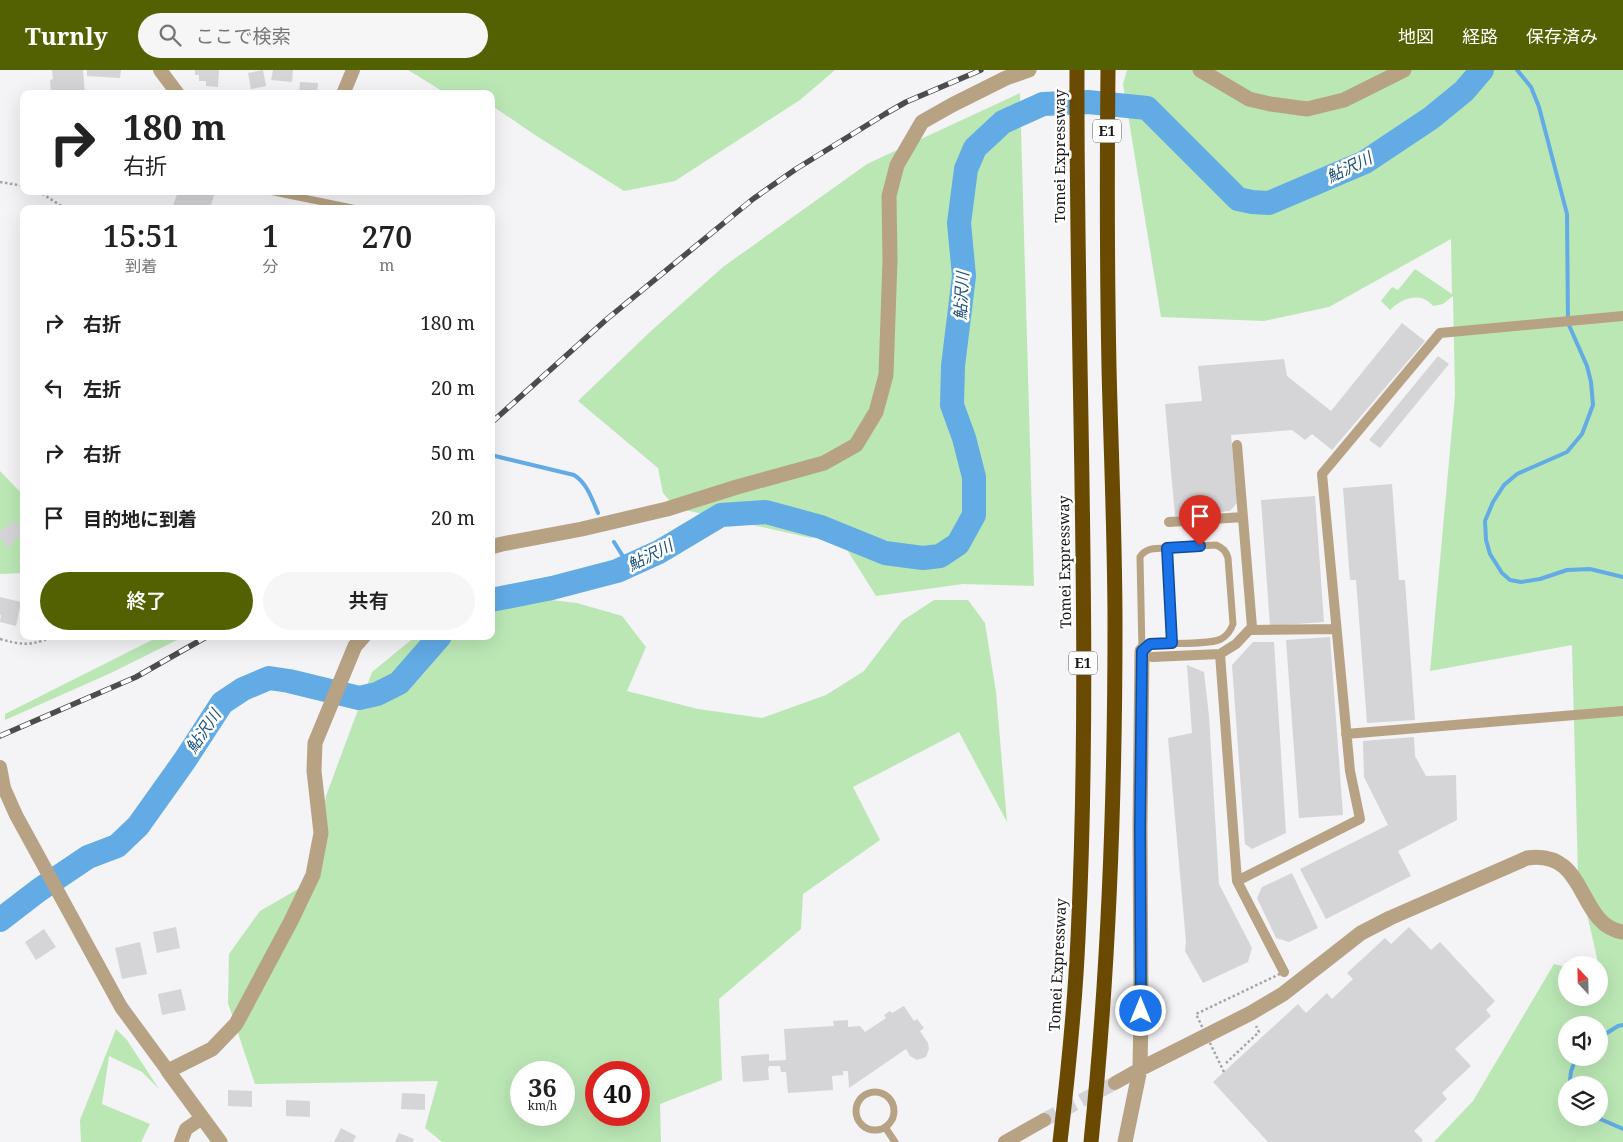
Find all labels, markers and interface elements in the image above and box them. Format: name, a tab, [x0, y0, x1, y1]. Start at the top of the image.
search box	[138, 13, 488, 58]
text: Turnly	[25, 19, 108, 52]
icon: search	[156, 21, 184, 49]
text: ここで検索	[196, 23, 291, 49]
text: 地図	[1398, 24, 1434, 48]
text: 経路	[1462, 24, 1498, 48]
text: 保存済み	[1526, 24, 1598, 48]
street label: Tomei Expressway	[1049, 89, 1069, 223]
text: 180 m	[123, 103, 226, 150]
icon: right	[40, 110, 105, 175]
road number: E1	[1093, 119, 1121, 142]
water label: 鮎沢川	[1323, 146, 1377, 187]
text: 右折	[123, 150, 167, 180]
text: 15:51	[103, 215, 179, 256]
text: 1	[262, 215, 279, 256]
text: 270	[362, 216, 412, 257]
text: m	[379, 254, 394, 276]
text: 到着	[125, 255, 157, 277]
text: 分	[262, 255, 278, 277]
water label: 鮎沢川	[949, 269, 973, 321]
icon: right	[40, 309, 68, 337]
text: 180 m	[420, 310, 475, 336]
text: 右折	[83, 311, 121, 337]
icon: left	[40, 374, 68, 402]
text: 20 m	[431, 375, 475, 401]
text: 左折	[83, 376, 121, 402]
icon: right	[40, 439, 68, 467]
text: 50 m	[431, 440, 475, 466]
text: 右折	[83, 441, 121, 467]
street label: Tomei Expressway	[1053, 495, 1075, 629]
pin	[1179, 495, 1221, 546]
icon: arrive	[1186, 502, 1214, 530]
icon: arrive	[40, 504, 68, 532]
text: 20 m	[431, 505, 475, 531]
text: 目的地に到着	[83, 506, 197, 532]
water label: 鮎沢川	[624, 533, 678, 576]
button: 終了	[40, 572, 253, 630]
button: 共有	[263, 572, 475, 630]
road number: E1	[1069, 652, 1097, 674]
water label: 鮎沢川	[180, 703, 227, 757]
street label: Tomei Expressway	[1044, 897, 1071, 1032]
north arrow	[1558, 956, 1608, 1006]
map controls	[1558, 956, 1608, 1126]
position arrow	[1114, 984, 1166, 1036]
button: sound	[1558, 1016, 1608, 1066]
speed limit sign: 40	[585, 1061, 650, 1126]
text: 36	[528, 1070, 557, 1104]
button: layers	[1558, 1076, 1608, 1126]
text: km/h	[528, 1097, 557, 1114]

